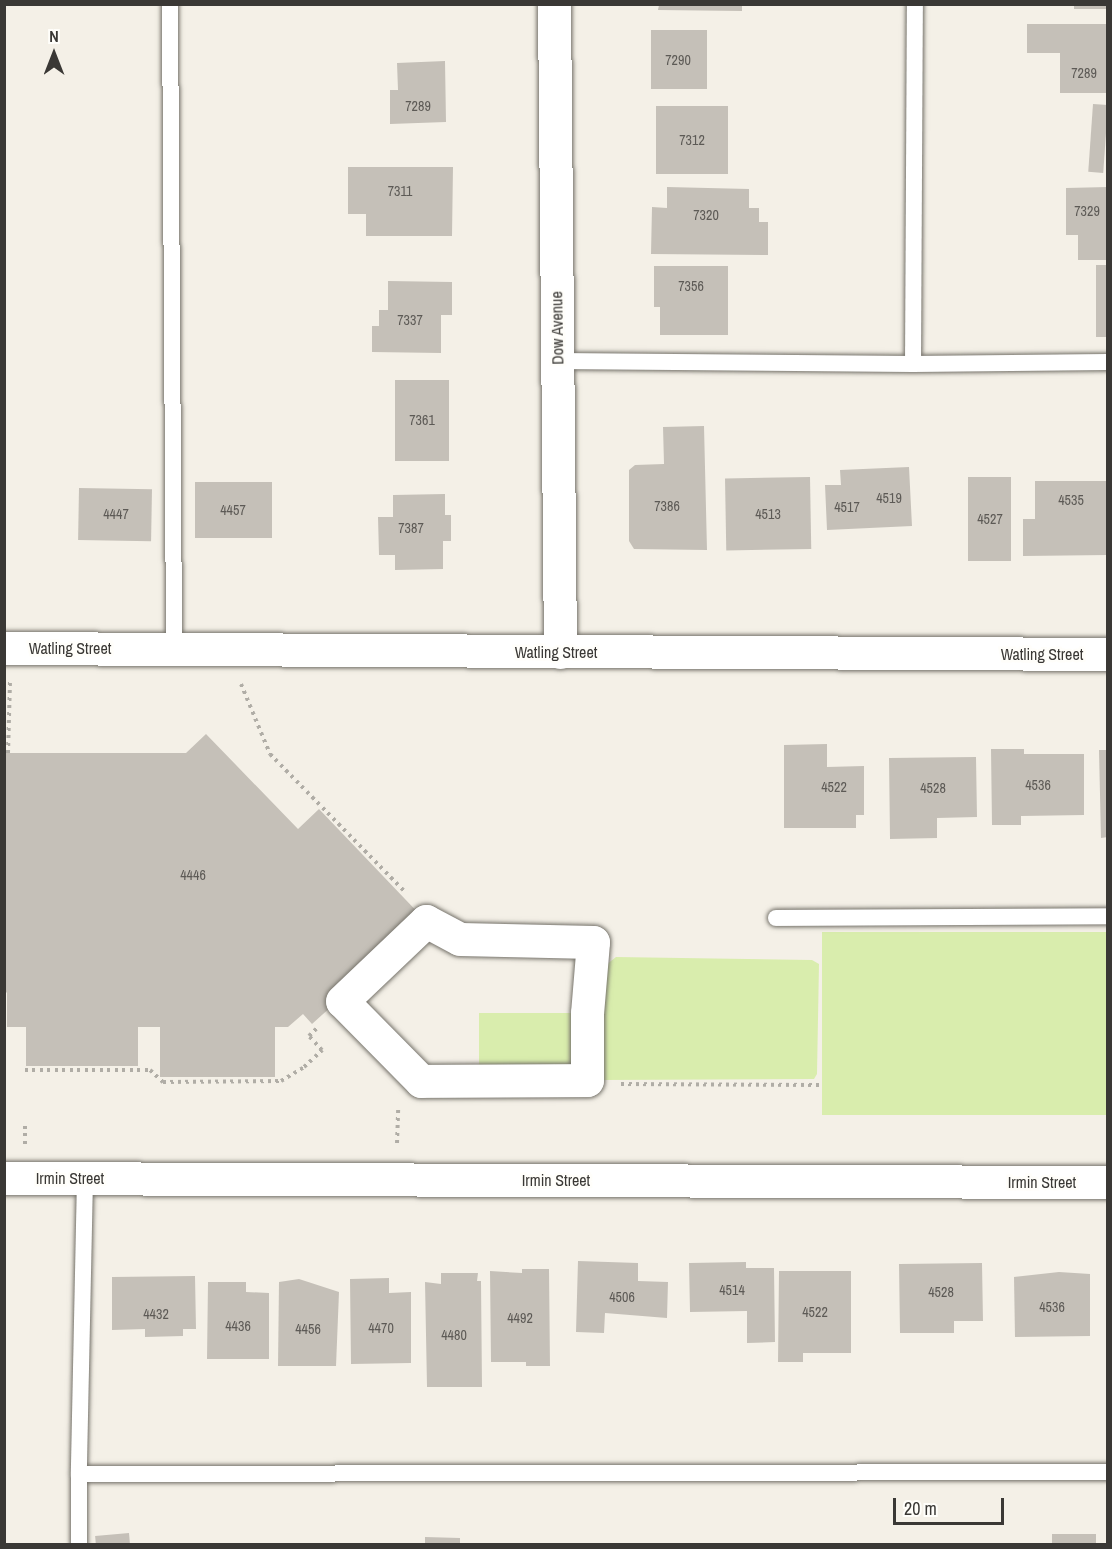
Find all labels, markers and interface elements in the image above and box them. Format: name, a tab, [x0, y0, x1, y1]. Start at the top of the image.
north arrow	[24, 24, 84, 84]
text: N	[49, 25, 59, 47]
house number: 7290	[665, 52, 691, 68]
house number: 7289	[1071, 65, 1097, 81]
house number: 7289	[405, 98, 431, 114]
house number: 7312	[679, 132, 705, 148]
house number: 7311	[388, 183, 412, 199]
house number: 7329	[1074, 203, 1100, 219]
house number: 7320	[693, 207, 719, 223]
house number: 7356	[678, 278, 704, 294]
street label: Dow Avenue	[547, 291, 567, 365]
house number: 7337	[397, 312, 423, 328]
house number: 7361	[409, 412, 435, 428]
house number: 4519	[876, 490, 902, 506]
house number: 4535	[1058, 492, 1084, 508]
house number: 7386	[654, 498, 680, 514]
house number: 4517	[834, 499, 860, 515]
house number: 4457	[220, 502, 246, 518]
house number: 4447	[103, 506, 129, 522]
house number: 4513	[755, 506, 781, 522]
house number: 4527	[977, 511, 1003, 527]
house number: 7387	[398, 520, 424, 536]
street label: Watling Street	[29, 638, 111, 658]
street label: Watling Street	[515, 642, 597, 662]
street label: Watling Street	[1001, 644, 1083, 664]
house number: 4536	[1025, 777, 1051, 793]
house number: 4522	[821, 779, 847, 795]
house number: 4528	[920, 780, 946, 796]
house number: 4446	[180, 867, 206, 883]
street label: Irmin Street	[36, 1168, 104, 1188]
street label: Irmin Street	[522, 1170, 590, 1190]
street label: Irmin Street	[1008, 1172, 1076, 1192]
house number: 4514	[719, 1282, 745, 1298]
house number: 4528	[928, 1284, 954, 1300]
house number: 4506	[609, 1289, 635, 1305]
house number: 4536	[1039, 1299, 1065, 1315]
house number: 4522	[802, 1304, 828, 1320]
house number: 4432	[143, 1306, 169, 1322]
house number: 4492	[507, 1310, 533, 1326]
house number: 4436	[225, 1318, 251, 1334]
house number: 4470	[368, 1320, 394, 1336]
house number: 4456	[295, 1321, 321, 1337]
house number: 4480	[441, 1327, 467, 1343]
scale bar	[896, 1486, 1007, 1524]
text: 20 m	[904, 1496, 937, 1521]

